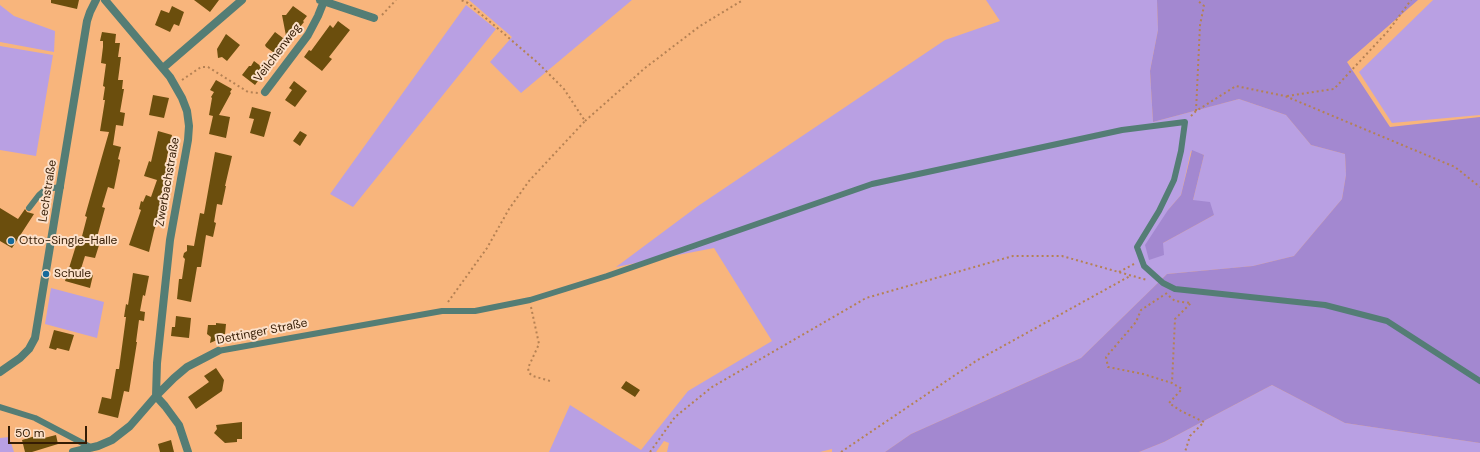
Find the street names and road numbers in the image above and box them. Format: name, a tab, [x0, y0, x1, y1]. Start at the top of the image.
street label: Veilchenweg	[251, 21, 305, 85]
street label: Zwerbachstraße	[153, 136, 183, 228]
street label: Lechstraße	[36, 159, 60, 223]
street label: Dettinger Straße	[215, 316, 309, 348]

